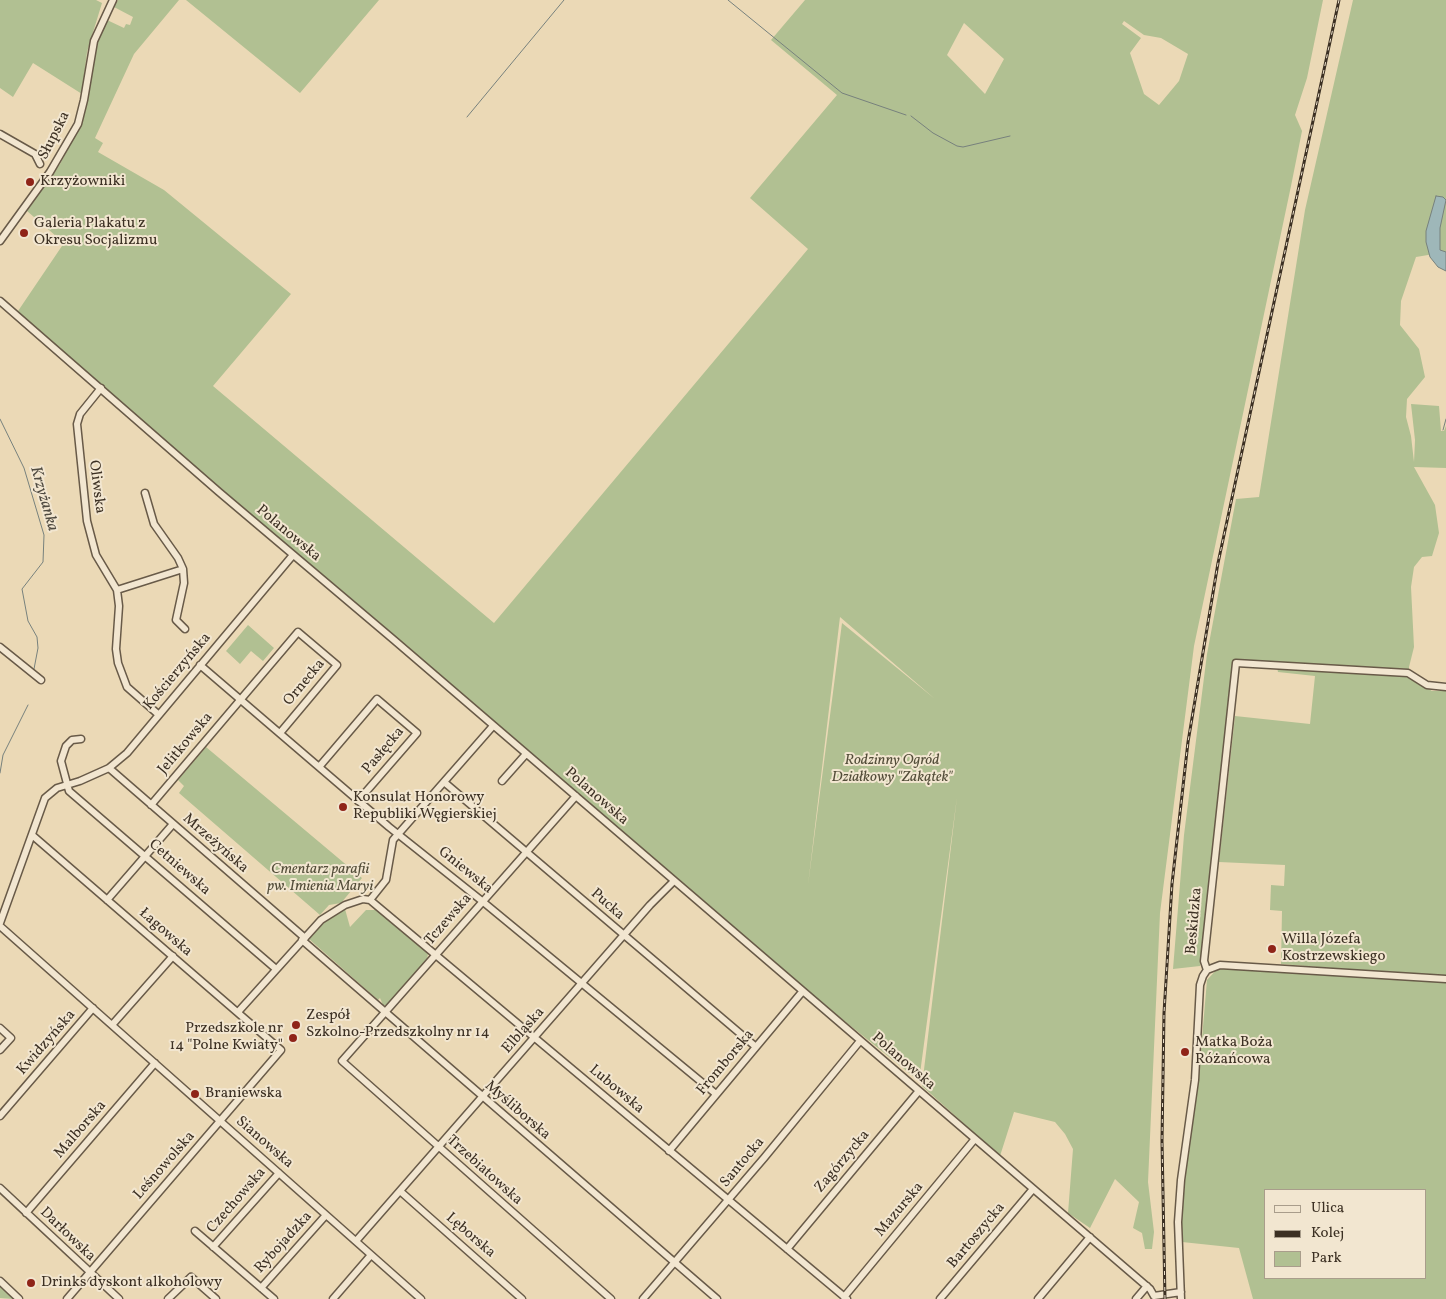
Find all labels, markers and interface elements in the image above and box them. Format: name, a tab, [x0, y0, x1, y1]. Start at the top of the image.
street label: Słupska	[35, 109, 75, 163]
place label: Krzyżowniki	[40, 173, 125, 191]
marker: Krzyżowniki	[24, 176, 36, 188]
place label: Galeria Plakatu z Okresu Socjalizmu	[34, 215, 157, 250]
marker: Galeria Plakatu z Okresu Socjalizmu	[18, 227, 30, 239]
street label: Oliwska	[84, 459, 108, 515]
water label: Krzyżanka	[25, 464, 61, 534]
street label: Polanowska	[252, 502, 324, 566]
street label: Kościerzyńska	[140, 630, 216, 714]
street label: Ornecka	[280, 656, 330, 710]
street label: Jelitkowska	[155, 709, 217, 779]
street label: Pasłęcka	[359, 724, 409, 778]
park label: Rodzinny Ogród Działkowy "Zakątek"	[832, 752, 952, 787]
street label: Polanowska	[560, 764, 632, 830]
place label: Konsulat Honorowy Republiki Węgierskiej	[353, 789, 497, 824]
marker: Konsulat Honorowy Republiki Węgierskiej	[337, 801, 349, 813]
street label: Mrzeżyńska	[178, 810, 252, 878]
street label: Cetniewska	[144, 836, 214, 900]
street label: Gniewska	[434, 844, 496, 898]
park label: Cmentarz parafii pw. Imienia Maryi	[267, 861, 373, 896]
street label: Pucka	[586, 885, 628, 925]
street label: Beskidzka	[1183, 887, 1207, 955]
street label: Tczewska	[422, 890, 476, 950]
street label: Łagowska	[135, 905, 195, 961]
place label: Willa Józefa Kostrzewskiego	[1282, 931, 1385, 966]
marker: Willa Józefa Kostrzewskiego	[1266, 943, 1278, 955]
street label: Elbląska	[499, 1004, 549, 1058]
street label: Kwidzyńska	[14, 1007, 80, 1079]
place label: Zespół Szkolno-Przedszkolny nr 14	[306, 1007, 490, 1042]
marker: Zespół Szkolno-Przedszkolny nr 14	[290, 1019, 302, 1031]
place label: Przedszkole nr 14 "Polne Kwiaty"	[169, 1020, 283, 1055]
street label: Fromborska	[693, 1027, 759, 1099]
street label: Polanowska	[867, 1029, 939, 1095]
marker: Przedszkole nr 14 "Polne Kwiaty"	[287, 1032, 299, 1044]
place label: Matka Boża Różańcowa	[1195, 1034, 1272, 1069]
marker: Matka Boża Różańcowa	[1179, 1046, 1191, 1058]
street label: Lubowska	[585, 1062, 647, 1118]
street label: Myśliborska	[480, 1078, 554, 1144]
place label: Braniewska	[205, 1085, 282, 1103]
marker: Braniewska	[189, 1088, 201, 1100]
street label: Malborska	[51, 1098, 111, 1162]
street label: Sianowska	[231, 1113, 297, 1173]
street label: Zagórzycka	[812, 1127, 874, 1197]
street label: Leśnowolska	[130, 1128, 200, 1204]
street label: Trzebiatowska	[442, 1132, 526, 1210]
street label: Santocka	[717, 1134, 769, 1192]
street label: Czechowska	[204, 1164, 270, 1238]
street label: Mazurska	[872, 1179, 928, 1241]
legend	[1264, 1189, 1426, 1279]
text: Ulica	[1311, 1198, 1344, 1219]
street label: Bartoszycka	[944, 1200, 1010, 1272]
street label: Darłowska	[35, 1204, 99, 1266]
street label: Rybojadzka	[251, 1208, 317, 1278]
street label: Lęborska	[441, 1210, 499, 1262]
text: Kolej	[1311, 1223, 1344, 1244]
text: Park	[1311, 1248, 1342, 1269]
place label: Drinks dyskont alkoholowy	[41, 1274, 222, 1292]
marker: Drinks dyskont alkoholowy	[25, 1277, 37, 1289]

